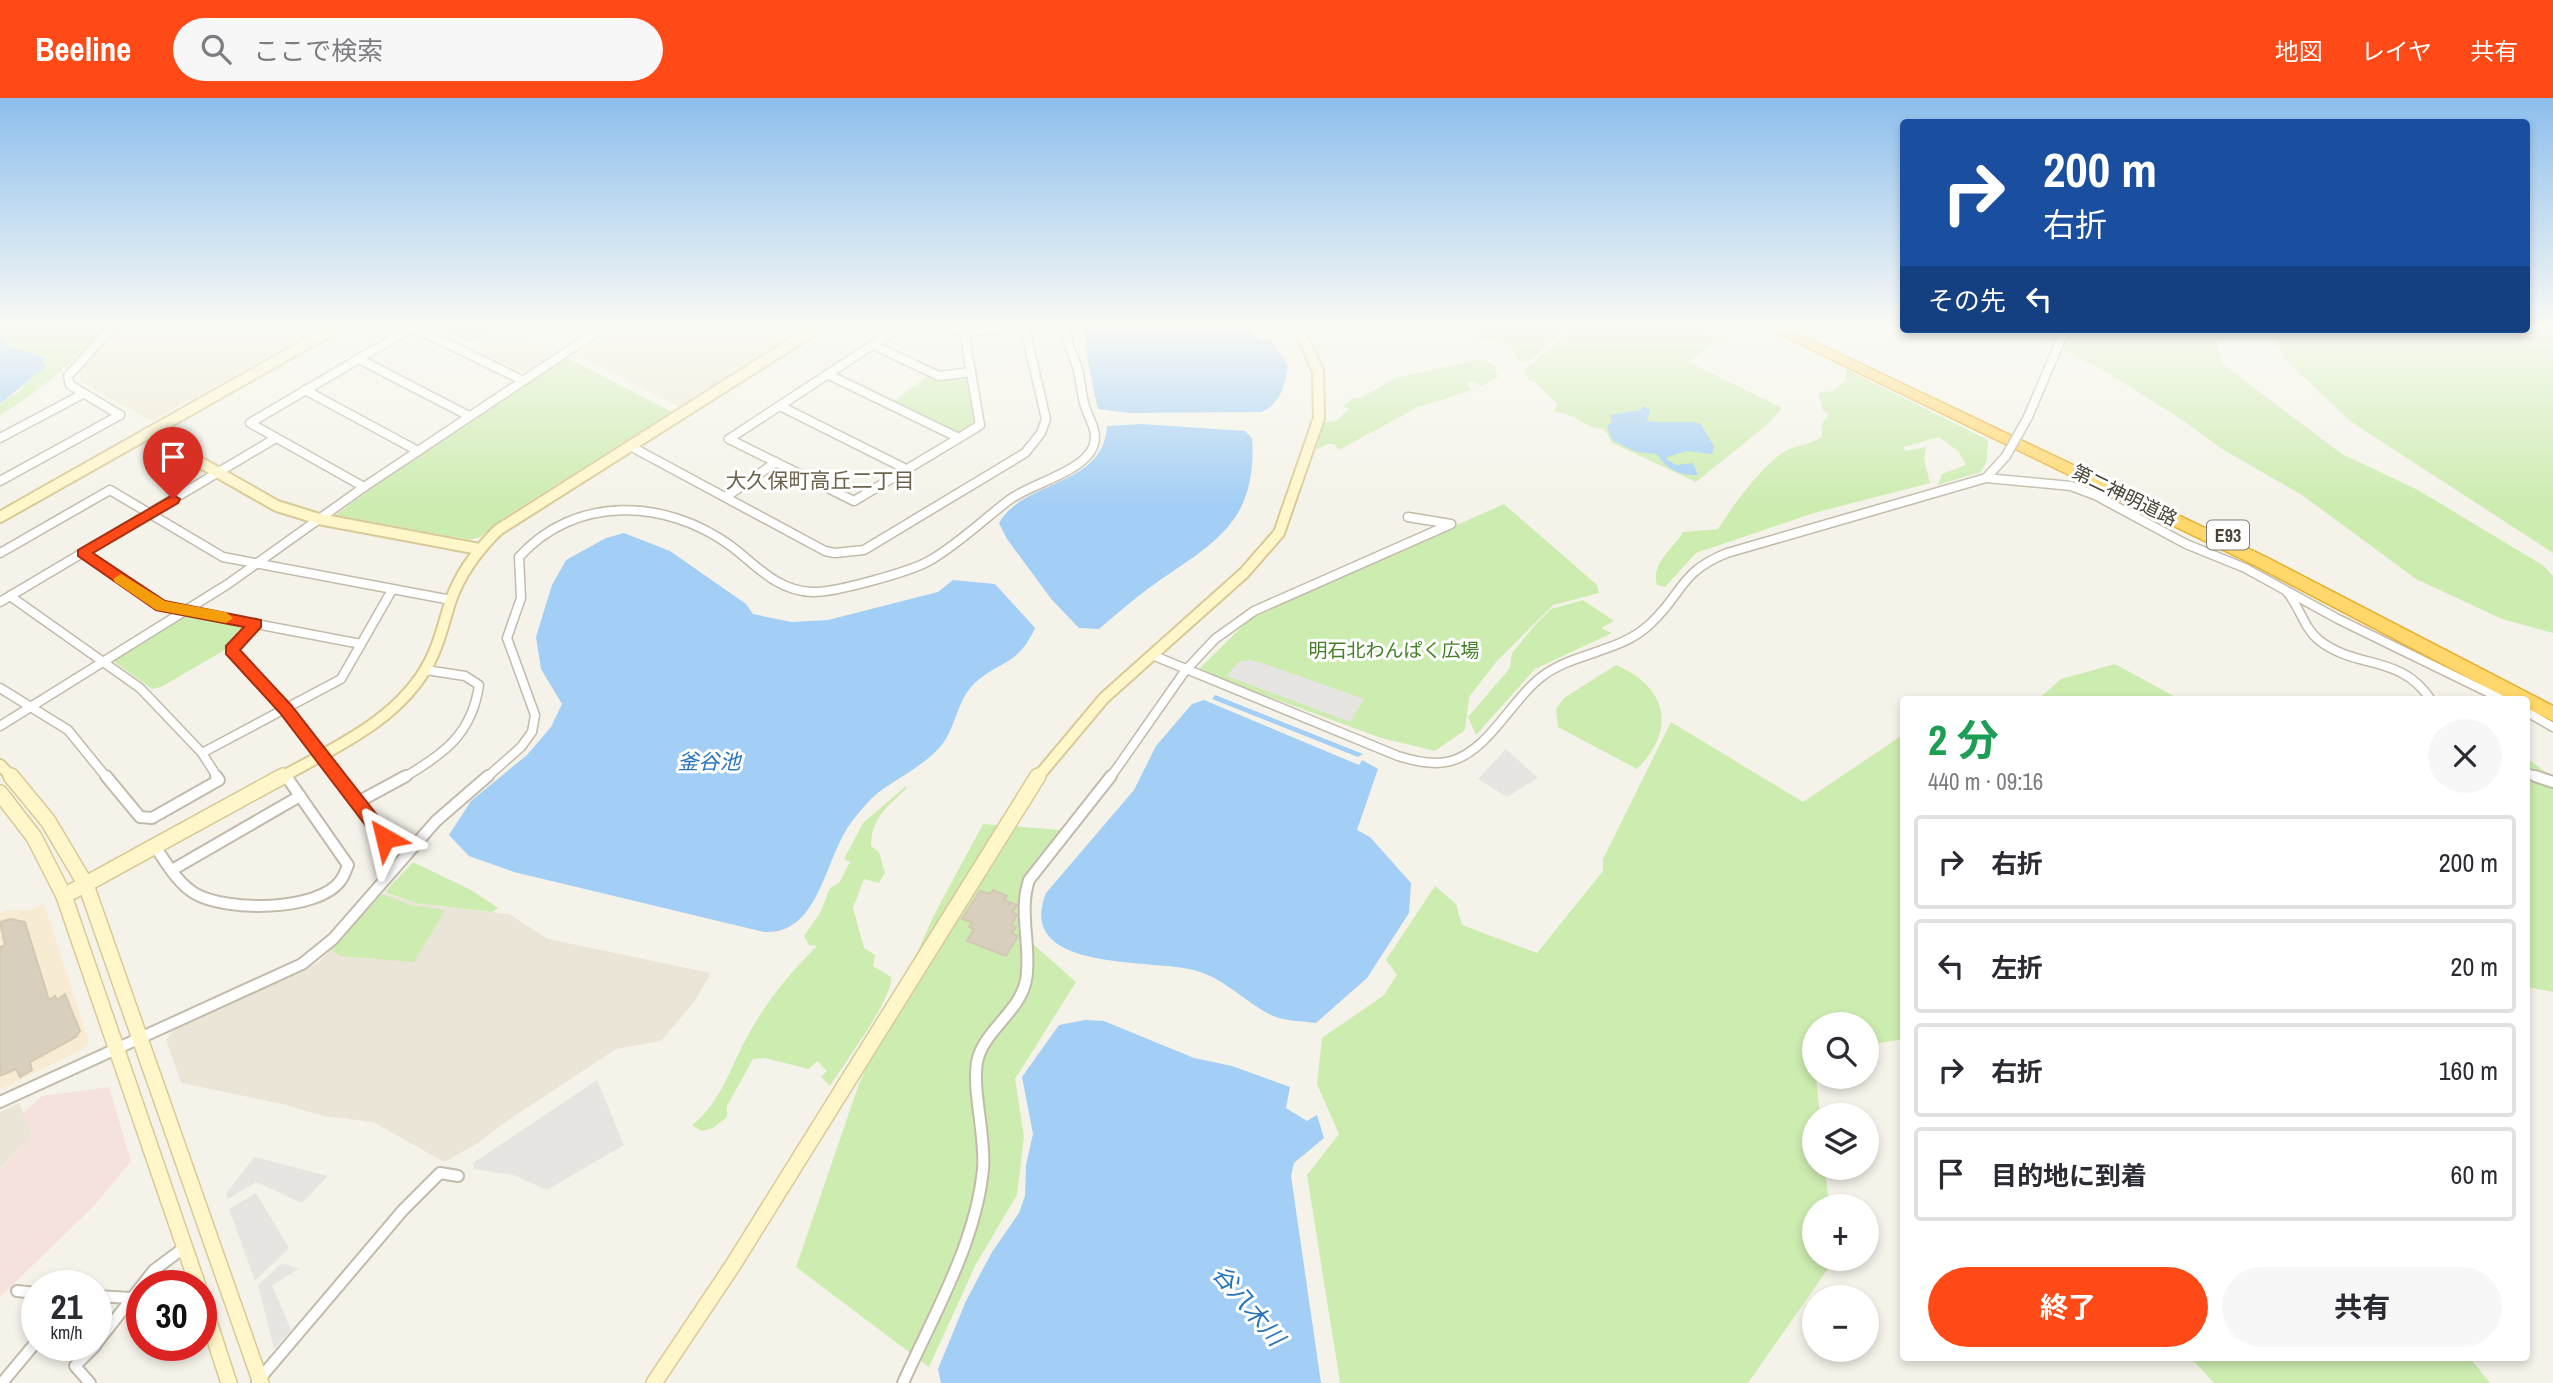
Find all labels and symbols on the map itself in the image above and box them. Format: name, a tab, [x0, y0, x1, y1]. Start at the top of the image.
pin	[143, 427, 203, 499]
street label: 第二神明道路	[2068, 458, 2182, 532]
district label: 大久保町高丘二丁目	[726, 466, 915, 495]
road number: E93	[2207, 520, 2249, 550]
park label: 明石北わんぱく広場	[1308, 637, 1480, 663]
water label: 釜谷池	[678, 747, 742, 776]
position arrow	[348, 801, 422, 875]
water label: 谷八木川	[1206, 1258, 1294, 1354]
speed limit sign: 30	[126, 1270, 217, 1361]

